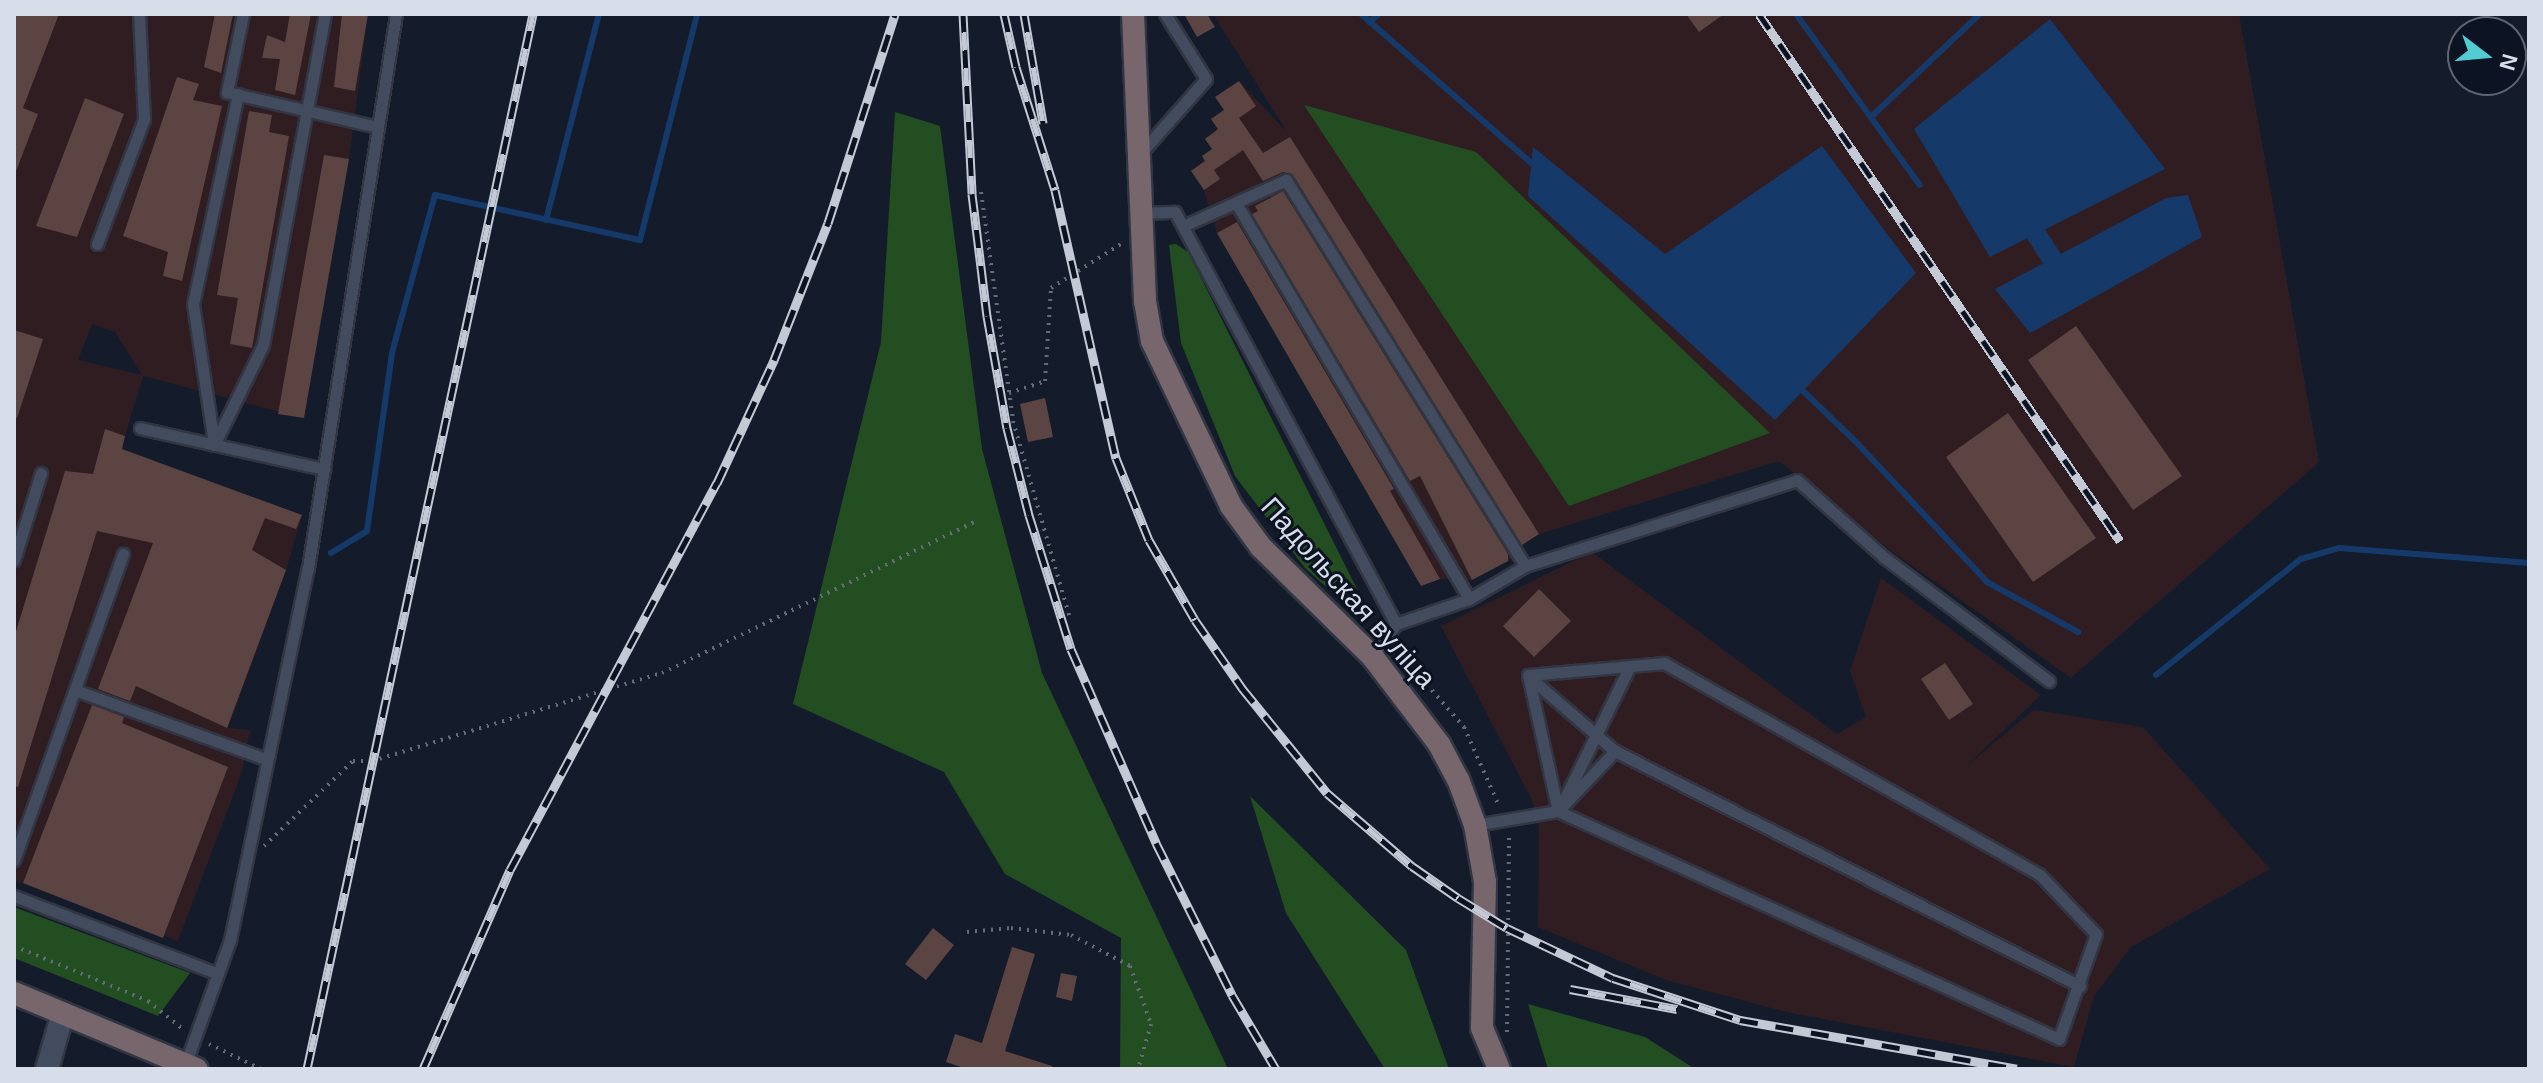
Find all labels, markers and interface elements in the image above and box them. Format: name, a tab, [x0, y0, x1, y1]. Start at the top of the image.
north arrow	[2447, 16, 2527, 96]
text: N	[2494, 51, 2523, 73]
street label: Падольская вуліца	[1254, 491, 1442, 695]

